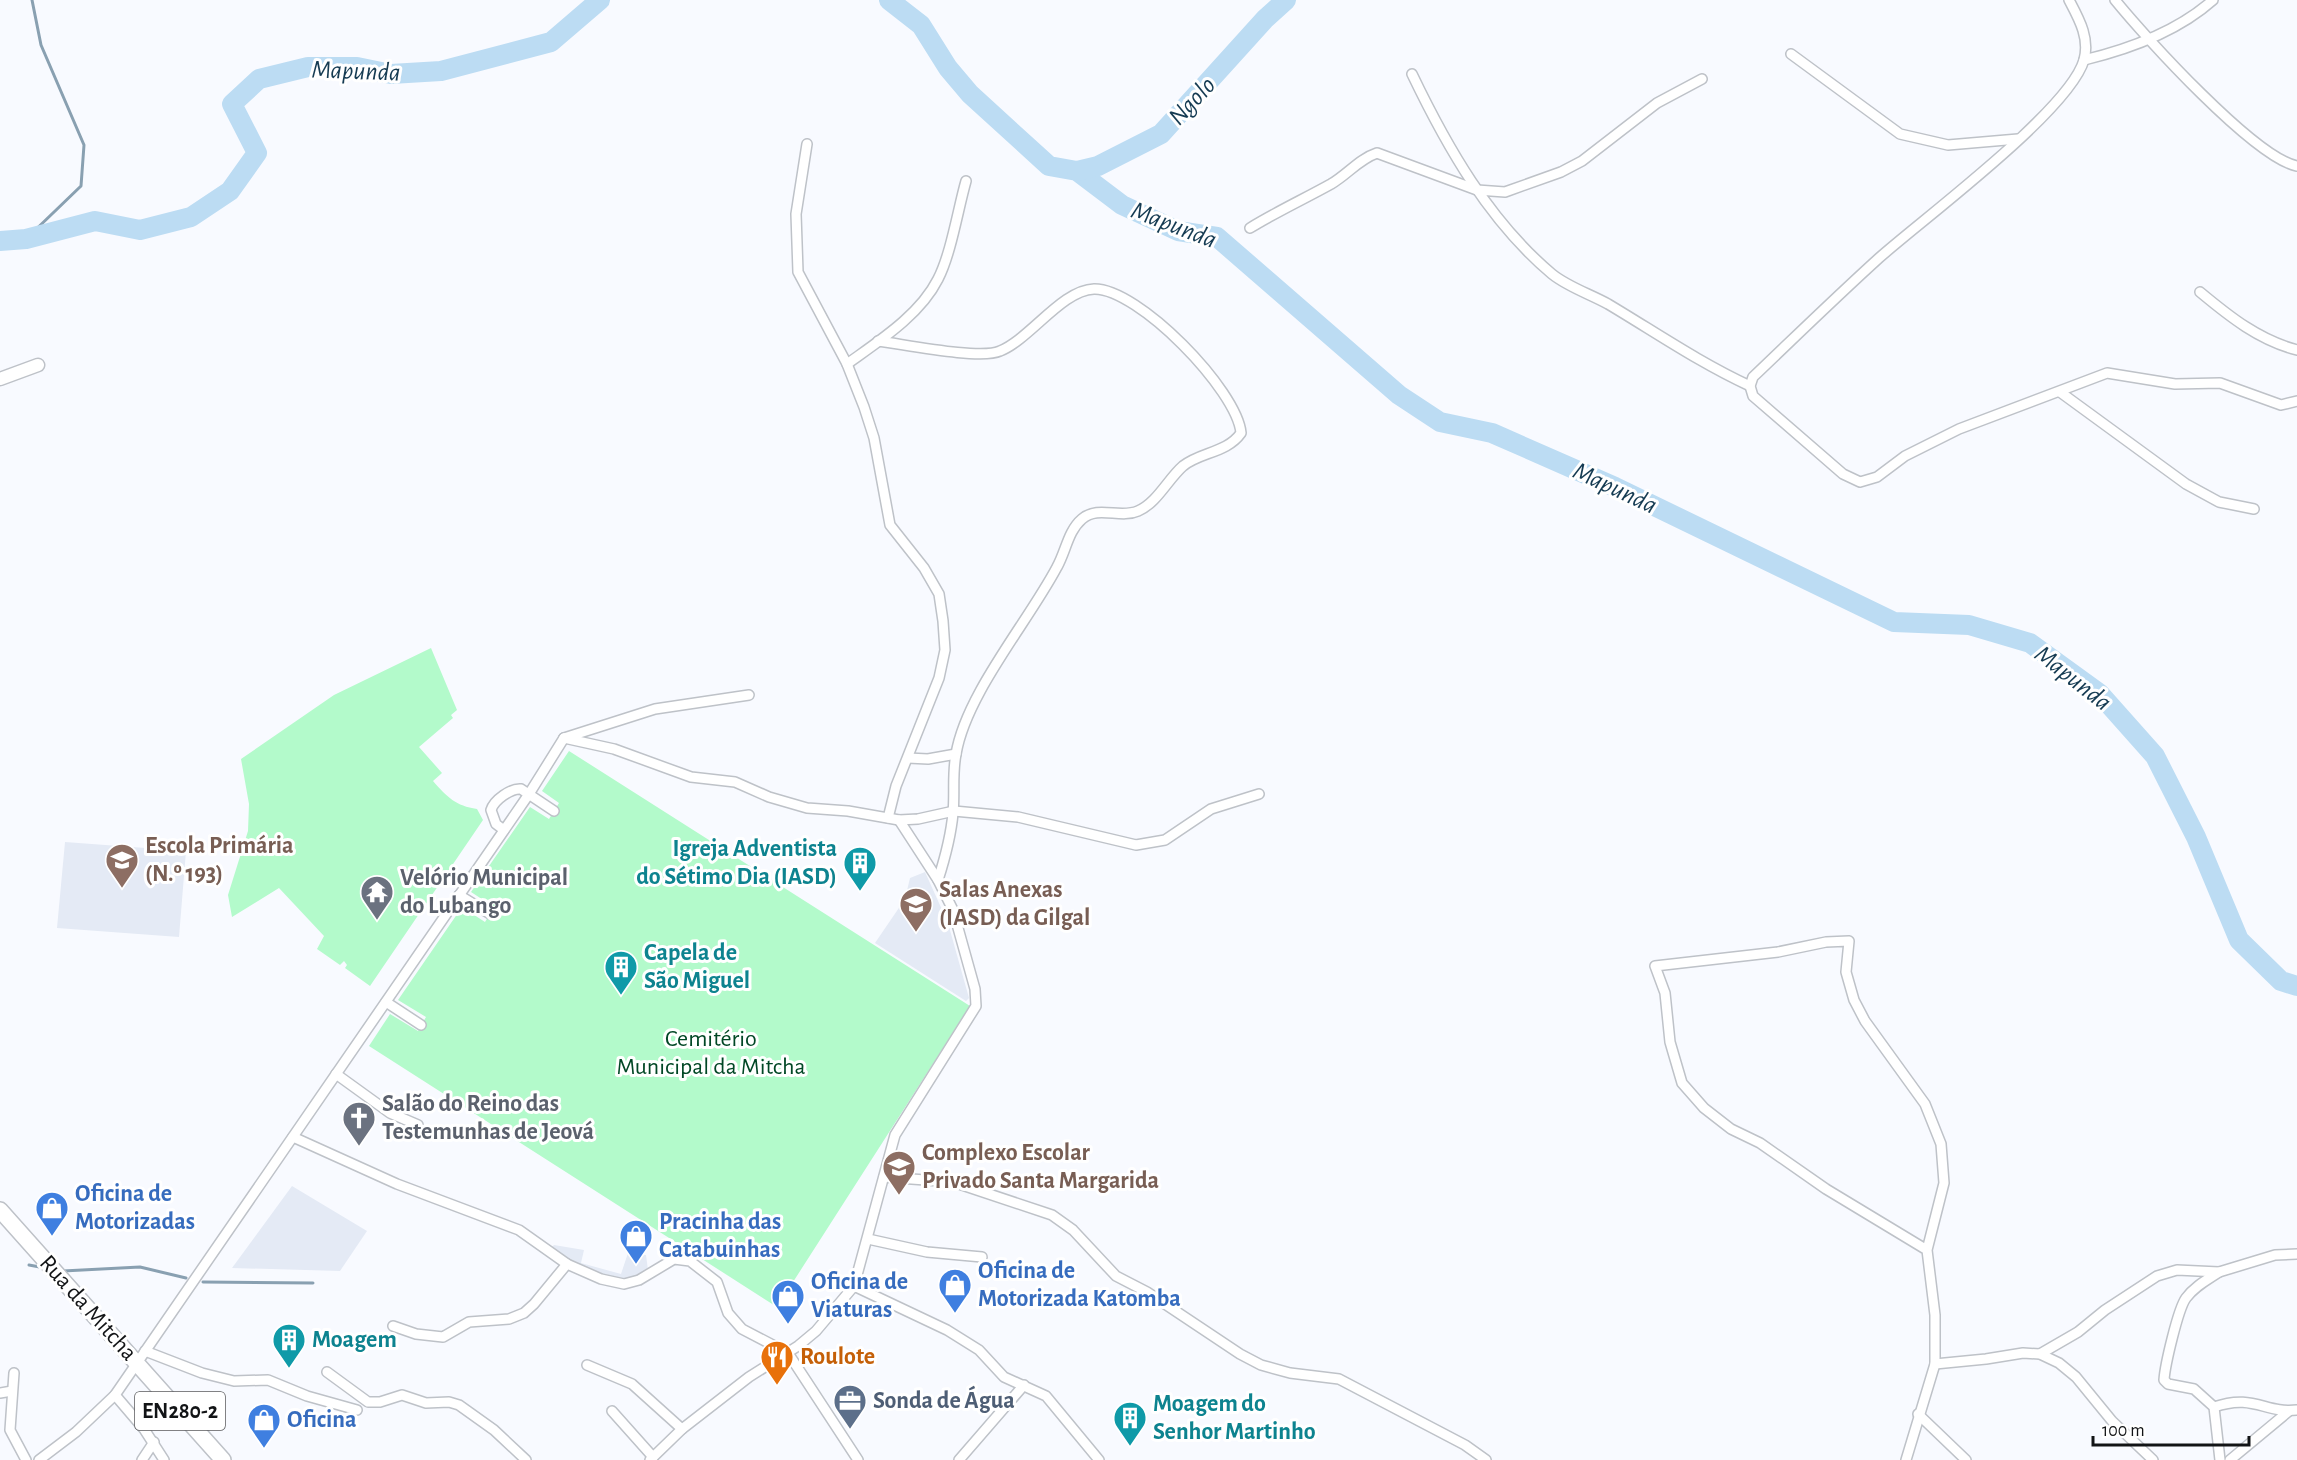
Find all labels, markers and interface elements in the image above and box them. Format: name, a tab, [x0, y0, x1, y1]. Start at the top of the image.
water label: Mapunda	[311, 56, 401, 86]
water label: Ngolo	[1164, 72, 1220, 130]
water label: Mapunda	[1128, 197, 1220, 253]
water label: Mapunda	[1569, 457, 1661, 519]
water label: Mapunda	[2030, 640, 2116, 716]
place label: Escola Primária (N.º 193)	[145, 834, 294, 886]
place label: Igreja Adventista do Sétimo Dia (IASD)	[636, 837, 837, 889]
school or university icon: Escola Primária (N.º 193)	[104, 842, 140, 889]
building icon: Igreja Adventista do Sétimo Dia (IASD)	[842, 845, 878, 892]
place label: Velório Municipal do Lubango	[400, 866, 568, 918]
temple icon: Velório Municipal do Lubango	[359, 874, 395, 921]
place label: Salas Anexas (IASD) da Gilgal	[939, 878, 1090, 930]
school or university icon: Salas Anexas (IASD) da Gilgal	[898, 886, 934, 933]
place label: Capela de São Miguel	[644, 941, 750, 993]
building icon: Capela de São Miguel	[603, 949, 639, 996]
park label: Cemitério Municipal da Mitcha	[616, 1027, 806, 1079]
place label: Salão do Reino das Testemunhas de Jeová	[382, 1092, 594, 1144]
church icon: Salão do Reino das Testemunhas de Jeová	[341, 1100, 377, 1147]
place label: Complexo Escolar Privado Santa Margarida	[922, 1141, 1159, 1193]
school or university icon: Complexo Escolar Privado Santa Margarida	[881, 1149, 917, 1196]
place label: Oficina de Motorizadas	[75, 1182, 195, 1234]
shop icon: Oficina de Motorizadas	[34, 1190, 70, 1237]
place label: Pracinha das Catabuinhas	[659, 1210, 781, 1262]
shop icon: Pracinha das Catabuinhas	[618, 1218, 654, 1265]
street label: Rua da Mitcha	[35, 1251, 141, 1365]
place label: Oficina de Motorizada Katomba	[978, 1259, 1181, 1311]
shop icon: Oficina de Motorizada Katomba	[937, 1267, 973, 1314]
place label: Oficina de Viaturas	[811, 1270, 908, 1322]
shop icon: Oficina de Viaturas	[770, 1278, 806, 1325]
building icon: Moagem	[271, 1322, 307, 1369]
place label: Moagem	[312, 1328, 397, 1352]
restaurant icon: Roulote	[759, 1339, 795, 1386]
place label: Roulote	[800, 1345, 875, 1369]
office icon: Sonda de Água	[832, 1383, 868, 1430]
place label: Sonda de Água	[873, 1385, 1015, 1413]
road number: EN280-2	[135, 1392, 225, 1430]
place label: Moagem do Senhor Martinho	[1153, 1392, 1316, 1444]
building icon: Moagem do Senhor Martinho	[1112, 1400, 1148, 1447]
shop icon: Oficina	[246, 1402, 282, 1449]
place label: Oficina	[287, 1408, 357, 1432]
scale bar	[2093, 1409, 2249, 1447]
text: 100 m	[2102, 1422, 2145, 1440]

